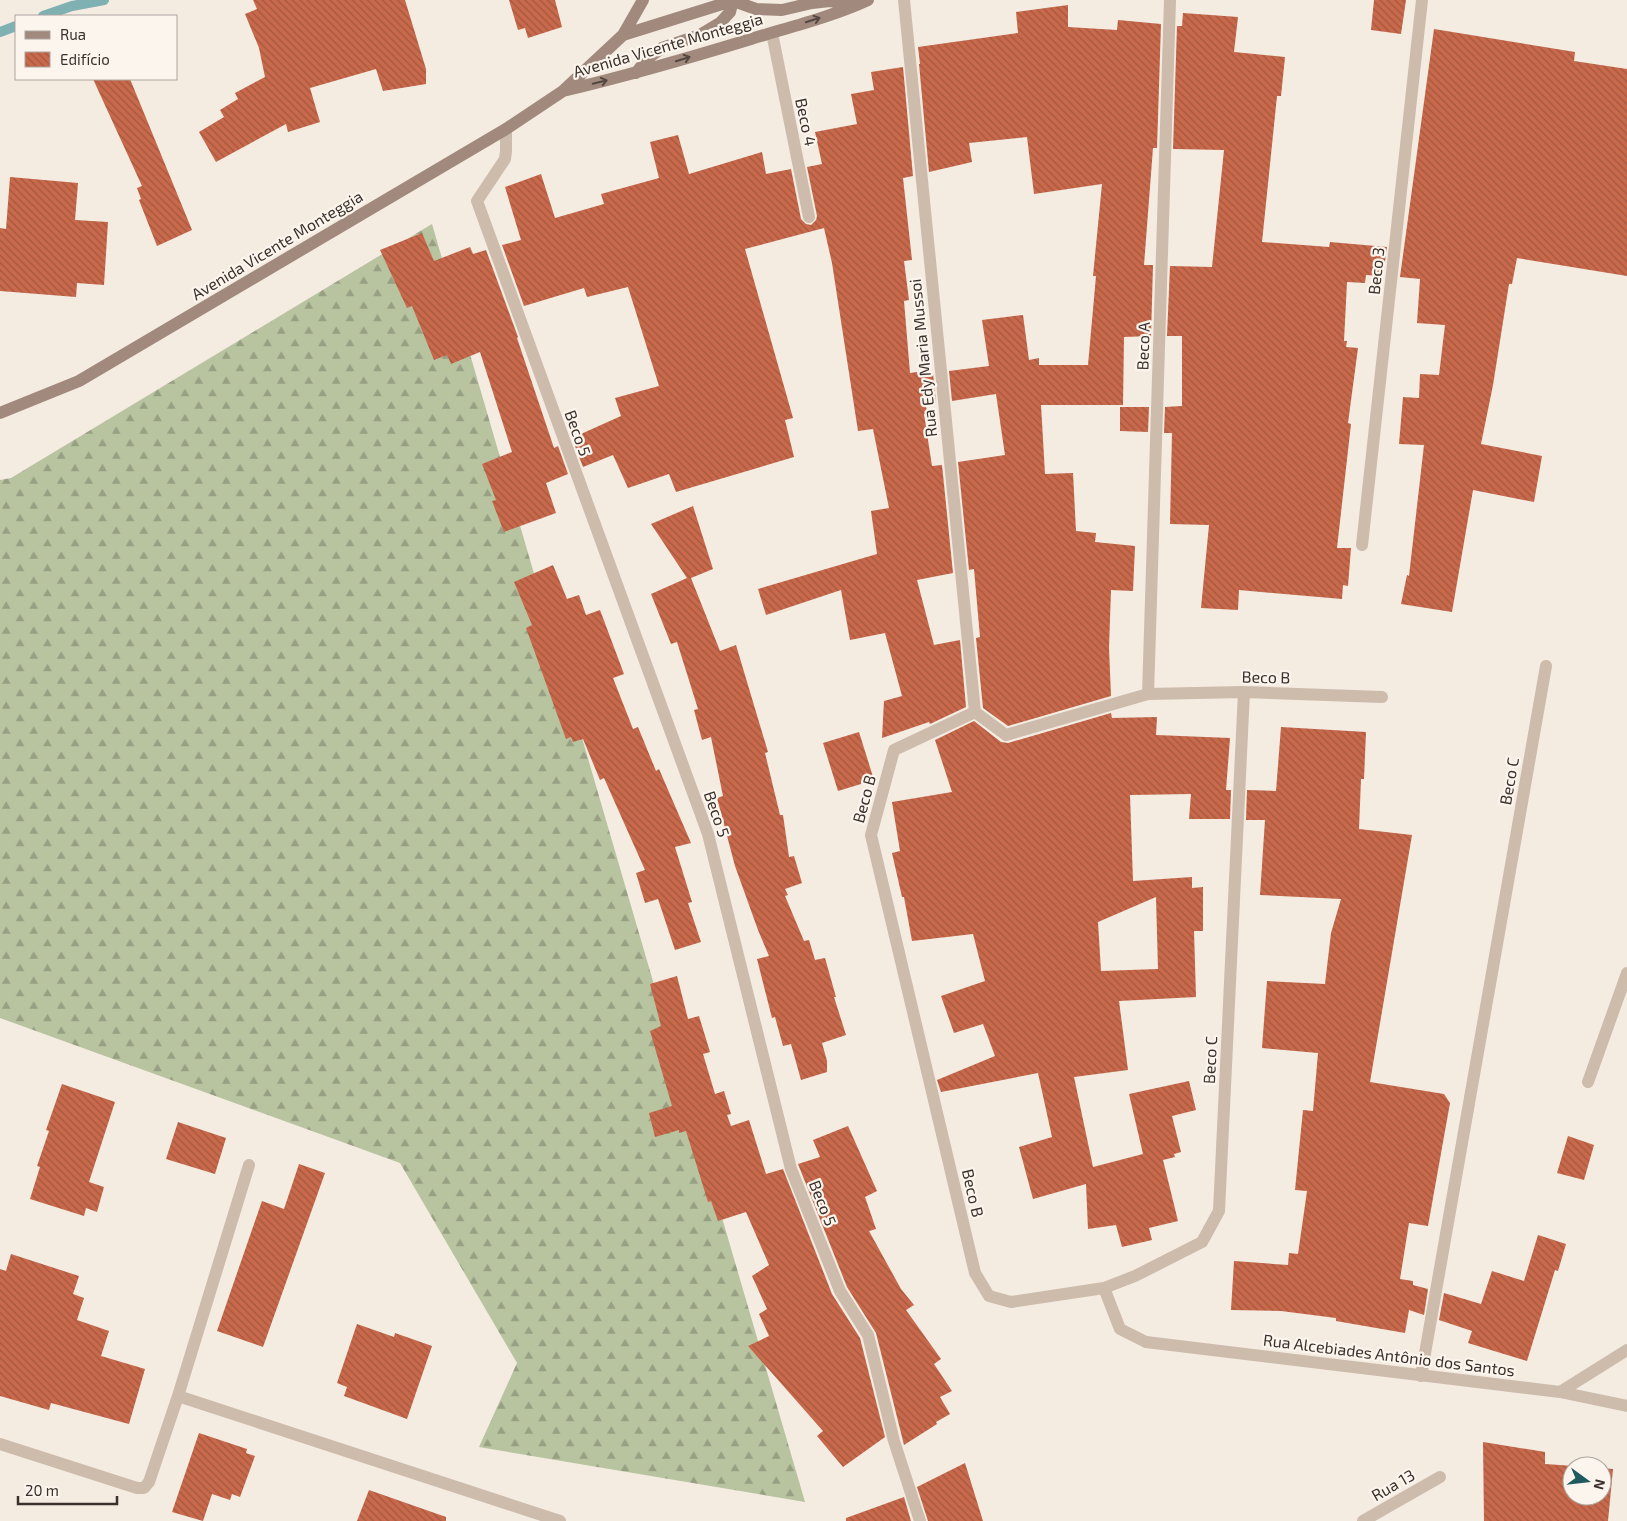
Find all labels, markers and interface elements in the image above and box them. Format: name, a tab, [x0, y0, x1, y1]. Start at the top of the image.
street label: Avenida Vicente Monteggia	[571, 8, 765, 81]
one-way arrow	[805, 14, 821, 24]
legend	[15, 15, 178, 80]
text: Rua	[60, 25, 86, 43]
text: Edifício	[60, 50, 110, 68]
one-way arrow	[674, 54, 690, 64]
one-way arrow	[591, 77, 607, 86]
street label: Beco 4	[792, 96, 821, 148]
street label: Avenida Vicente Monteggia	[188, 186, 366, 303]
street label: Beco 3	[1364, 246, 1387, 296]
street label: Rua Edy Maria Mussoi	[905, 278, 940, 438]
street label: Beco A	[1132, 321, 1153, 371]
street label: Beco 5	[561, 407, 596, 458]
street label: Beco B	[1241, 667, 1291, 686]
street label: Beco C	[1495, 756, 1522, 806]
street label: Beco B	[848, 773, 879, 825]
street label: Beco 5	[701, 788, 734, 839]
street label: Beco C	[1199, 1036, 1220, 1084]
street label: Beco B	[959, 1167, 988, 1219]
street label: Beco 5	[806, 1177, 841, 1228]
street label: Rua Alcebiades Antônio dos Santos	[1262, 1330, 1516, 1379]
north arrow	[1562, 1456, 1612, 1506]
street label: Rua 13	[1368, 1465, 1418, 1504]
scale bar	[18, 1474, 116, 1506]
text: N	[1591, 1477, 1610, 1492]
text: 20 m	[25, 1481, 59, 1499]

